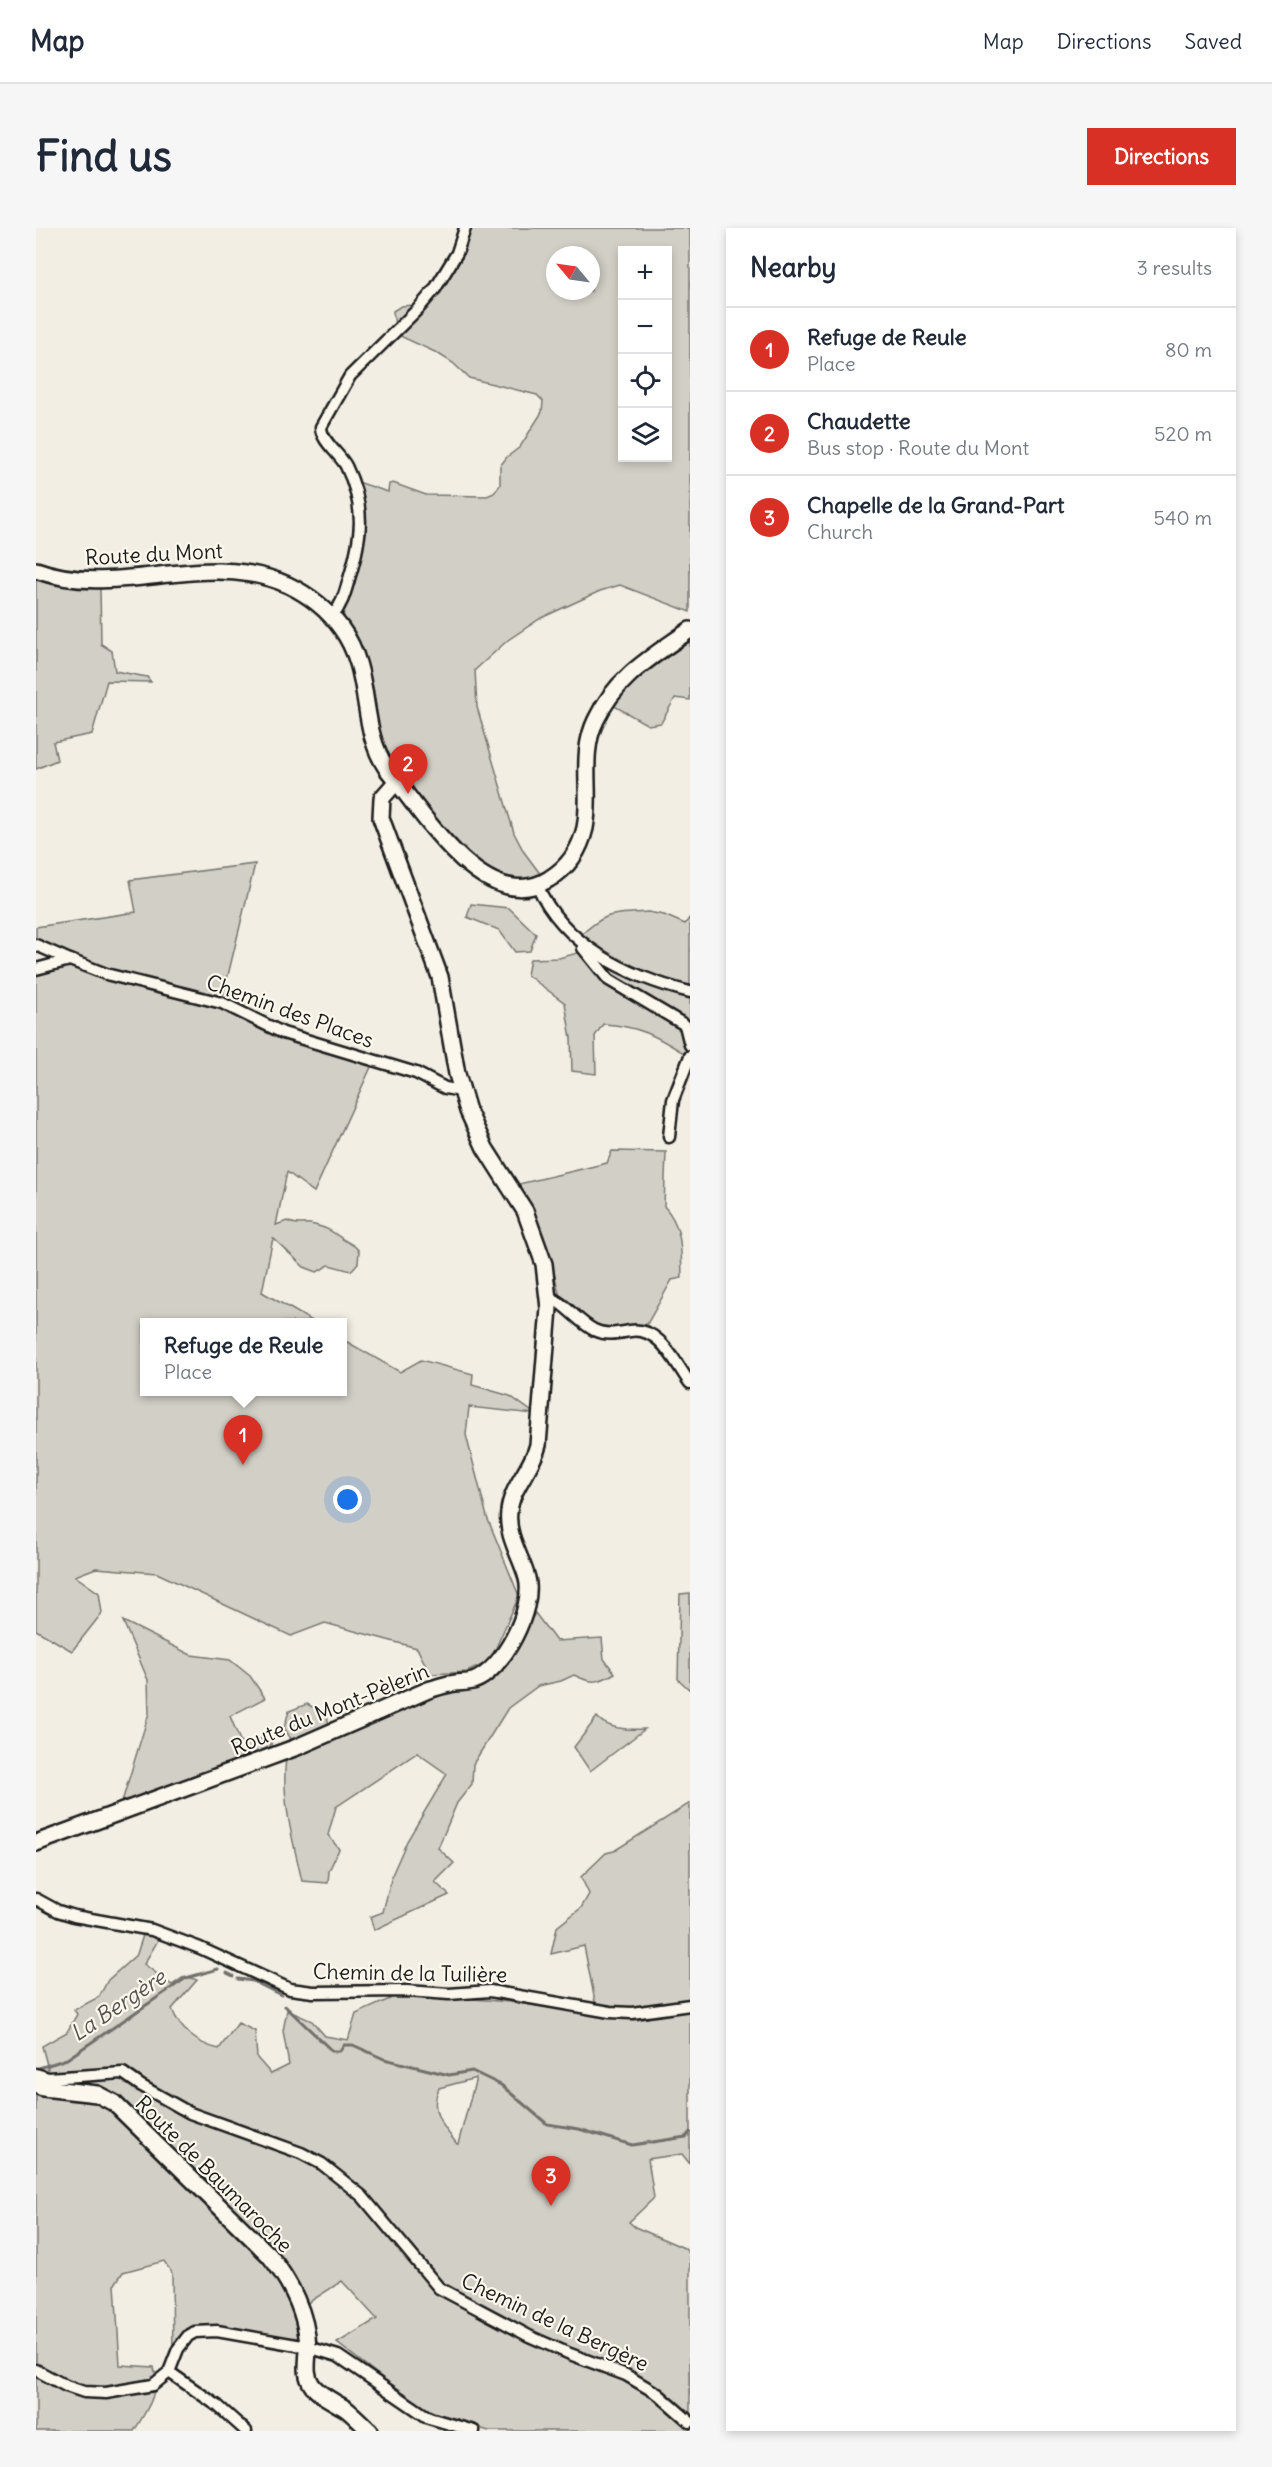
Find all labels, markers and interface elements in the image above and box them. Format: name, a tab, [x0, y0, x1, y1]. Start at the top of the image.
text: Map	[30, 23, 84, 59]
text: Map	[983, 28, 1024, 55]
text: Directions	[1057, 28, 1151, 55]
text: Saved	[1184, 28, 1242, 55]
button: Directions	[1087, 128, 1236, 185]
text: Find us	[36, 130, 172, 182]
north arrow	[546, 246, 600, 300]
map controls	[618, 246, 672, 462]
button: +	[618, 246, 672, 300]
text: Nearby	[750, 251, 836, 284]
text: 3 results	[1136, 255, 1212, 280]
button: −	[618, 300, 672, 354]
text: Refuge de Reule	[807, 323, 967, 351]
text: 1	[766, 337, 773, 362]
text: 80 m	[1165, 337, 1212, 362]
text: Place	[807, 351, 855, 376]
button: locate	[618, 354, 672, 408]
text: Chaudette	[807, 407, 911, 435]
button: layers	[618, 408, 672, 462]
text: 2	[764, 421, 775, 446]
text: 520 m	[1154, 421, 1212, 446]
text: Bus stop · Route du Mont	[807, 435, 1029, 460]
text: Chapelle de la Grand-Part	[807, 491, 1064, 519]
text: 3	[764, 505, 775, 530]
text: 540 m	[1153, 505, 1212, 530]
text: Church	[807, 519, 873, 544]
street label: Route du Mont	[85, 537, 223, 571]
pin: 2	[388, 744, 428, 794]
street label: Chemin des Places	[203, 968, 377, 1054]
popup	[140, 1318, 347, 1396]
text: Refuge de Reule	[164, 1331, 323, 1359]
text: Place	[164, 1359, 212, 1384]
pin: 1	[224, 1416, 262, 1465]
your location	[333, 1485, 362, 1514]
street label: Route du Mont-Pèlerin	[227, 1657, 433, 1761]
street label: Chemin de la Tuilière	[313, 1958, 507, 1988]
water label: La Bergère	[65, 1962, 173, 2047]
street label: Route de Baumaroche	[130, 2090, 298, 2258]
pin: 3	[532, 2156, 570, 2206]
street label: Chemin de la Bergère	[457, 2267, 653, 2377]

